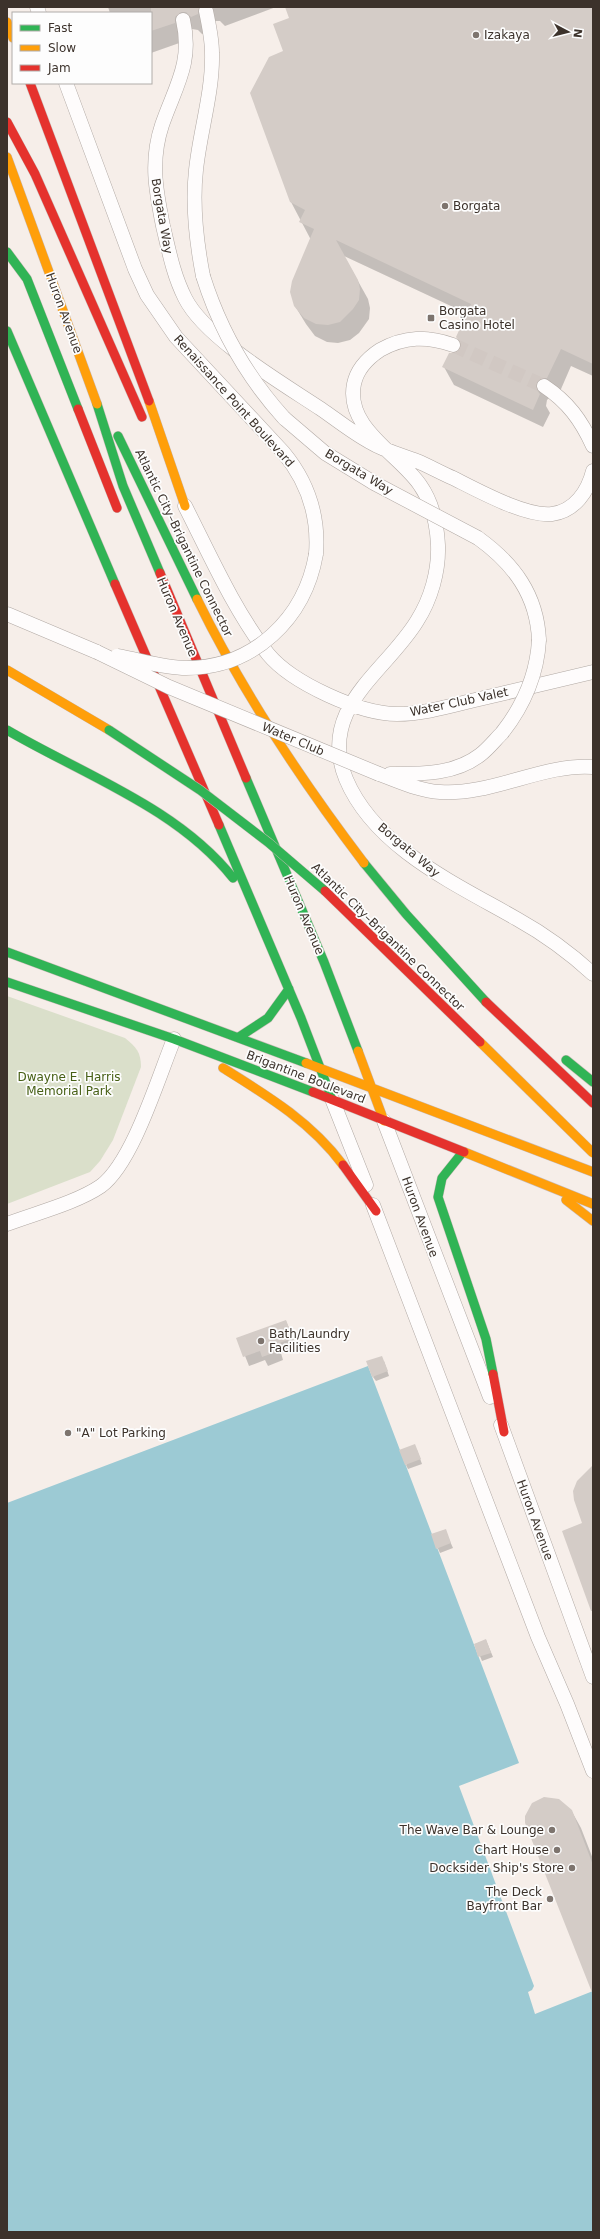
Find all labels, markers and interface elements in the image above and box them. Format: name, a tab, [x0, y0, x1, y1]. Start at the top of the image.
legend	[12, 12, 152, 84]
north arrow	[548, 12, 588, 52]
text: Fast	[48, 21, 72, 35]
place label: Izakaya	[484, 28, 530, 42]
text: N	[570, 28, 584, 39]
marker: Izakaya	[471, 30, 481, 40]
text: Slow	[48, 41, 76, 55]
text: Jam	[47, 61, 71, 75]
street label: Borgata Way	[148, 177, 176, 255]
place label: Borgata	[453, 199, 500, 213]
marker: Borgata	[440, 201, 450, 211]
street label: Huron Avenue	[43, 271, 85, 355]
place label: Borgata Casino Hotel	[439, 304, 515, 332]
marker: Borgata Casino Hotel	[426, 313, 436, 323]
street label: Renaissance Point Boulevard	[171, 332, 297, 470]
street label: Borgata Way	[323, 446, 395, 498]
street label: Atlantic City–Brigantine Connector	[132, 447, 236, 639]
street label: Huron Avenue	[154, 575, 200, 659]
street label: Water Club Valet	[409, 685, 510, 719]
street label: Water Club	[260, 720, 326, 758]
street label: Borgata Way	[375, 820, 443, 880]
street label: Atlantic City–Brigantine Connector	[309, 860, 467, 1014]
street label: Huron Avenue	[281, 873, 327, 957]
street label: Brigantine Boulevard	[244, 1048, 368, 1106]
park label: Dwayne E. Harris Memorial Park	[17, 1070, 121, 1098]
street label: Huron Avenue	[399, 1175, 441, 1259]
place label: Bath/Laundry Facilities	[269, 1327, 350, 1355]
marker: Bath/Laundry Facilities	[256, 1336, 266, 1346]
place label: "A" Lot Parking	[76, 1426, 166, 1440]
marker: "A" Lot Parking	[63, 1428, 73, 1438]
street label: Huron Avenue	[514, 1478, 556, 1562]
place label: The Wave Bar & Lounge	[399, 1823, 544, 1837]
marker: The Wave Bar & Lounge	[547, 1825, 557, 1835]
place label: Chart House	[475, 1843, 549, 1857]
marker: Chart House	[552, 1845, 562, 1855]
place label: Docksider Ship's Store	[429, 1861, 564, 1875]
marker: Docksider Ship's Store	[567, 1863, 577, 1873]
place label: The Deck Bayfront Bar	[466, 1885, 542, 1913]
marker: The Deck Bayfront Bar	[545, 1894, 555, 1904]

